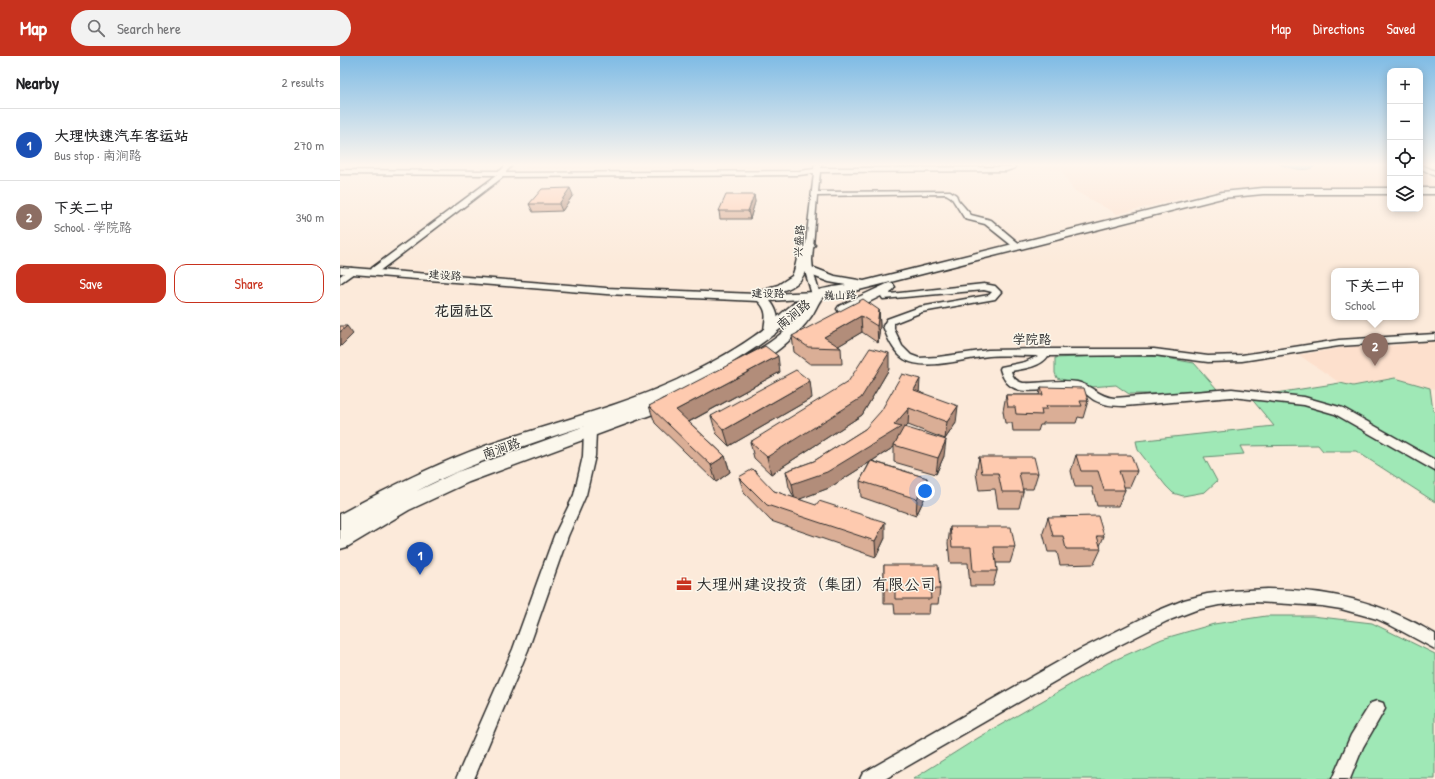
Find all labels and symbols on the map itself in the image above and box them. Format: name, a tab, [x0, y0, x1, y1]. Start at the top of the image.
street label: 兴盛路	[791, 224, 807, 258]
street label: 建设路	[428, 267, 462, 283]
street label: 建设路	[752, 286, 785, 300]
street label: 巍山路	[823, 287, 857, 303]
street label: 南涧路	[772, 295, 814, 333]
district label: 花园社区	[434, 300, 494, 321]
street label: 学院路	[1012, 330, 1052, 348]
pin: 2	[1362, 333, 1388, 366]
street label: 南涧路	[480, 433, 522, 463]
your location	[915, 481, 935, 501]
pin: 1	[407, 542, 433, 575]
place label: 大理州建设投资（集团）有限公司	[696, 573, 936, 595]
office icon: 大理州建设投资（集团）有限公司	[675, 575, 693, 593]

